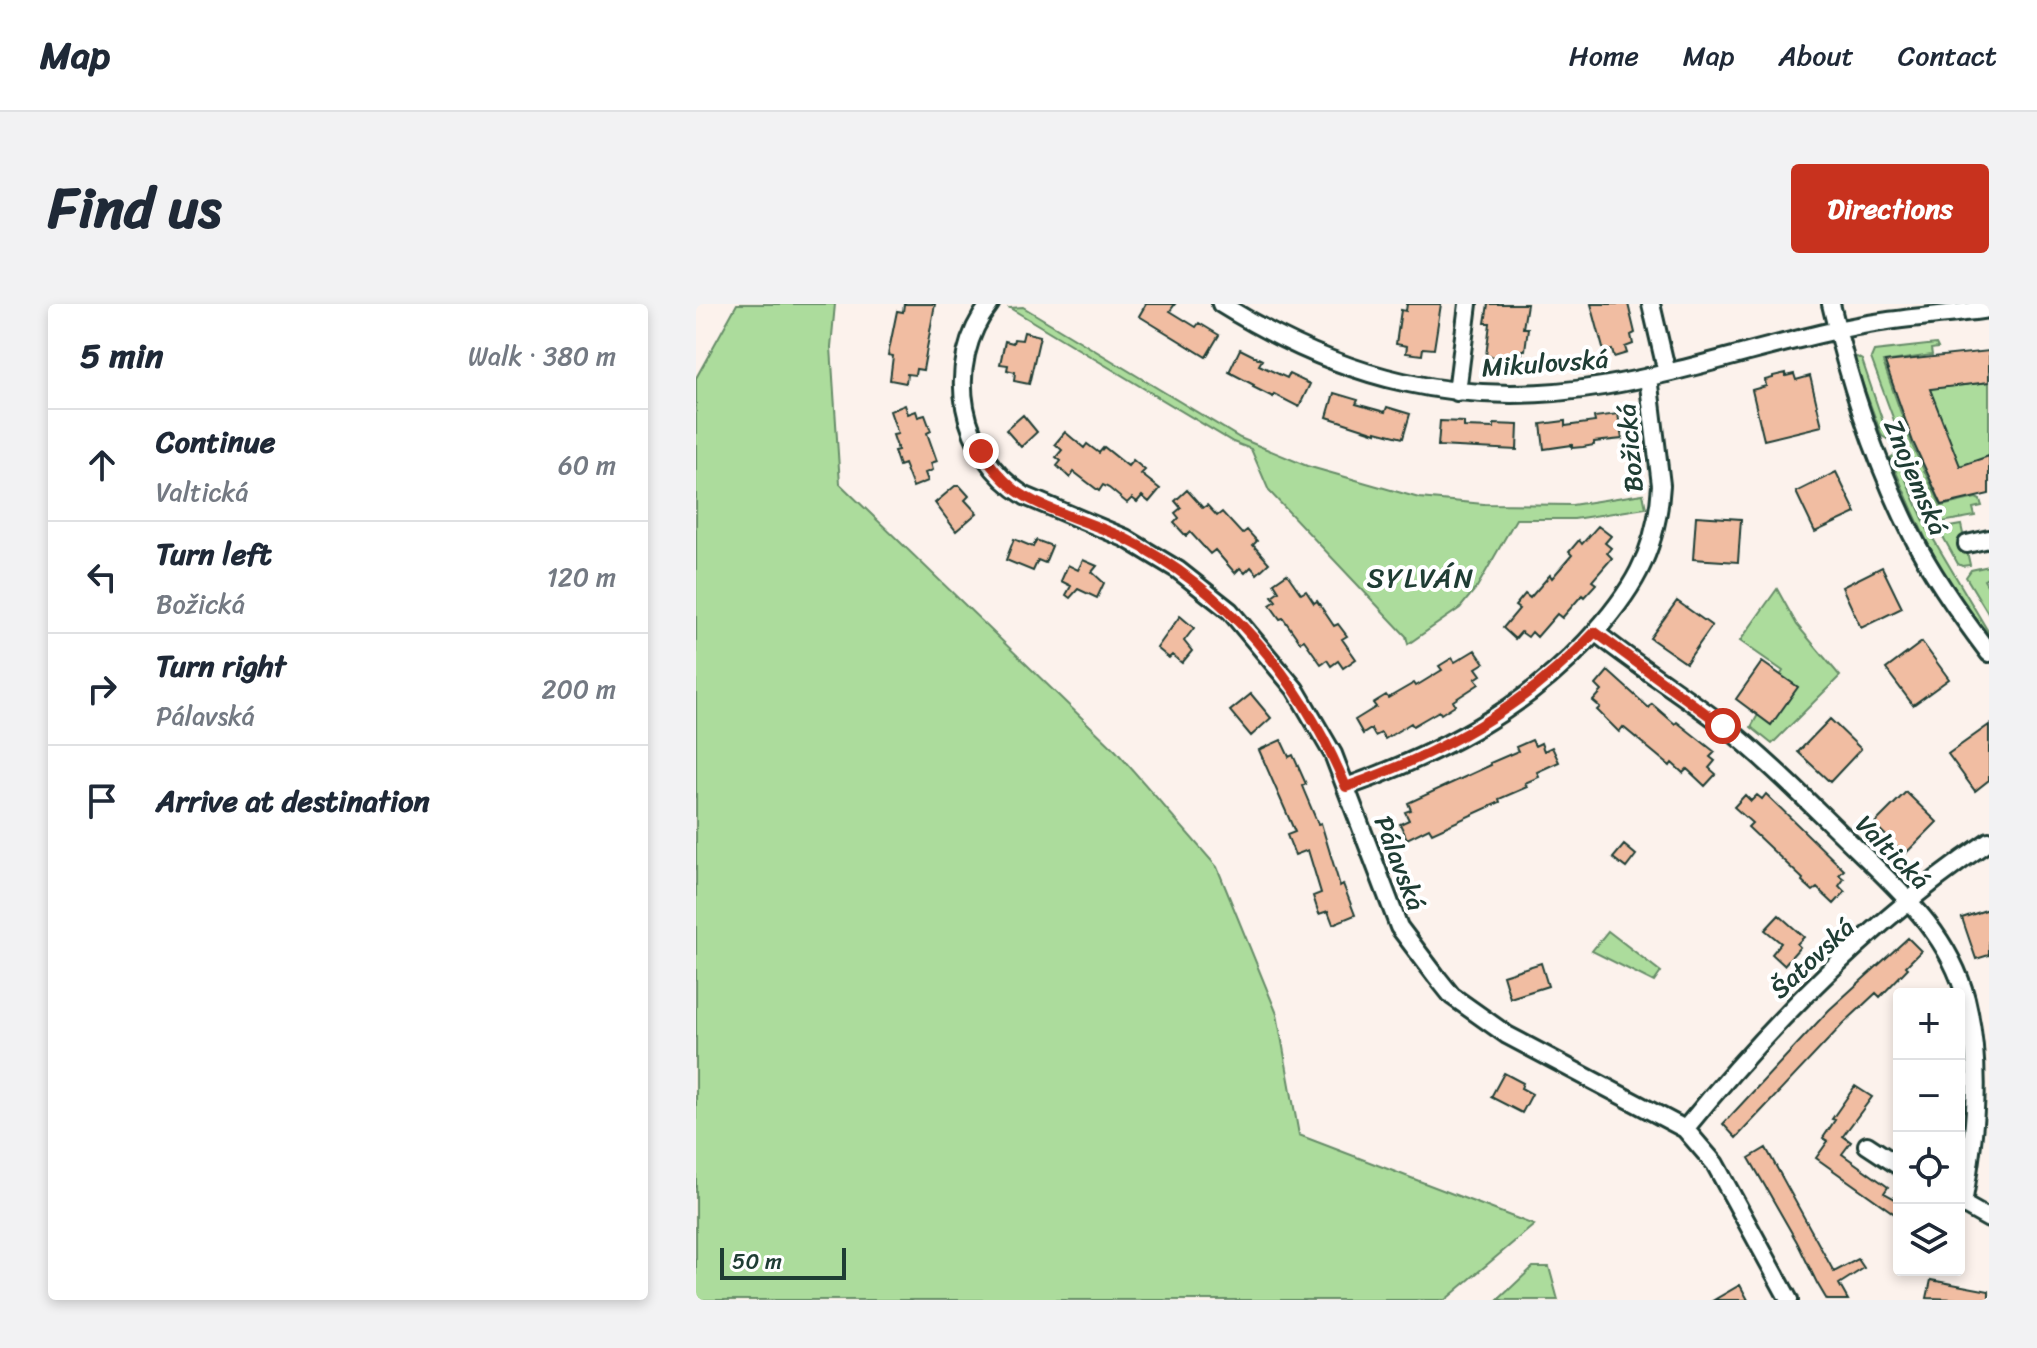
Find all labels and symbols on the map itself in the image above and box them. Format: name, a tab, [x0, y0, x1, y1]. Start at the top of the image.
street label: Mikulovská	[1480, 336, 1610, 390]
street label: Božická	[1603, 402, 1657, 494]
street label: Znojemská	[1871, 411, 1961, 543]
route end	[963, 433, 999, 469]
district label: SYLVÁN	[1367, 553, 1475, 602]
route start	[1705, 708, 1741, 744]
street label: Valtická	[1844, 803, 1942, 901]
street label: Pálavská	[1361, 809, 1439, 917]
street label: Šatovská	[1758, 906, 1866, 1010]
scale bar	[720, 1244, 846, 1280]

